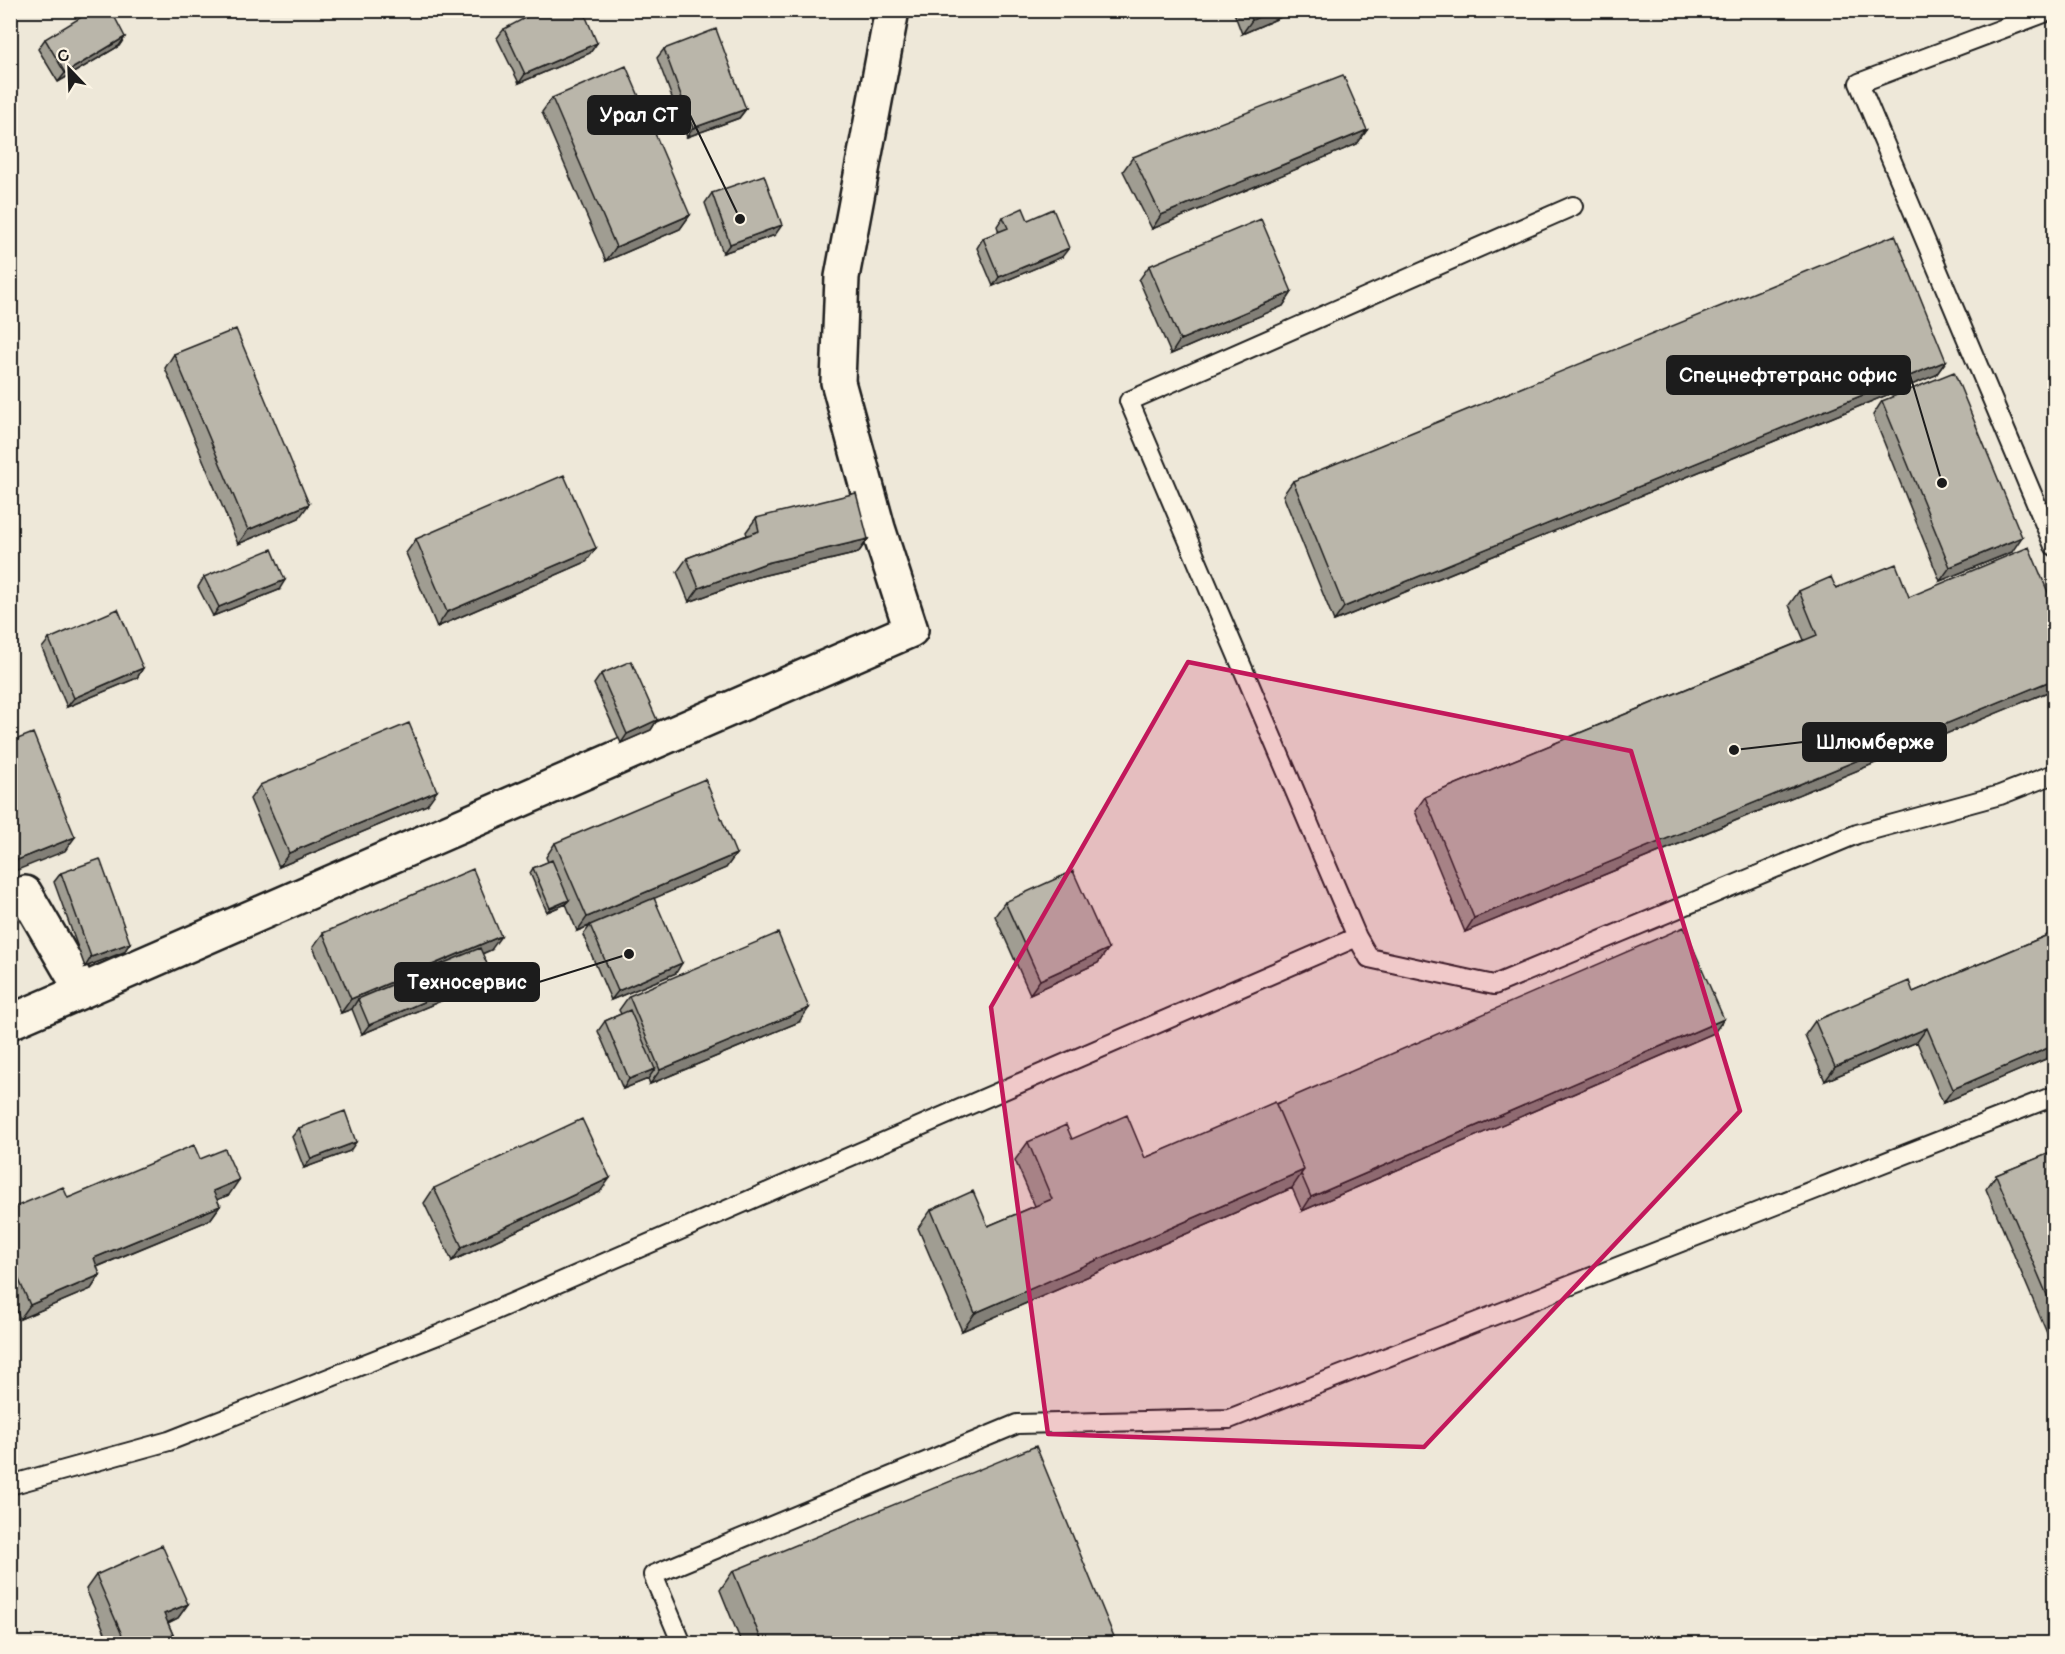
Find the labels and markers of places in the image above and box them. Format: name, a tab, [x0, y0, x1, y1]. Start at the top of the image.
callout: Урал СТ	[588, 96, 690, 134]
callout: Спецнефтетранс офис	[1667, 356, 1910, 394]
callout: Шлюмберже	[1803, 723, 1946, 761]
callout: Техносервис	[395, 963, 539, 1001]

